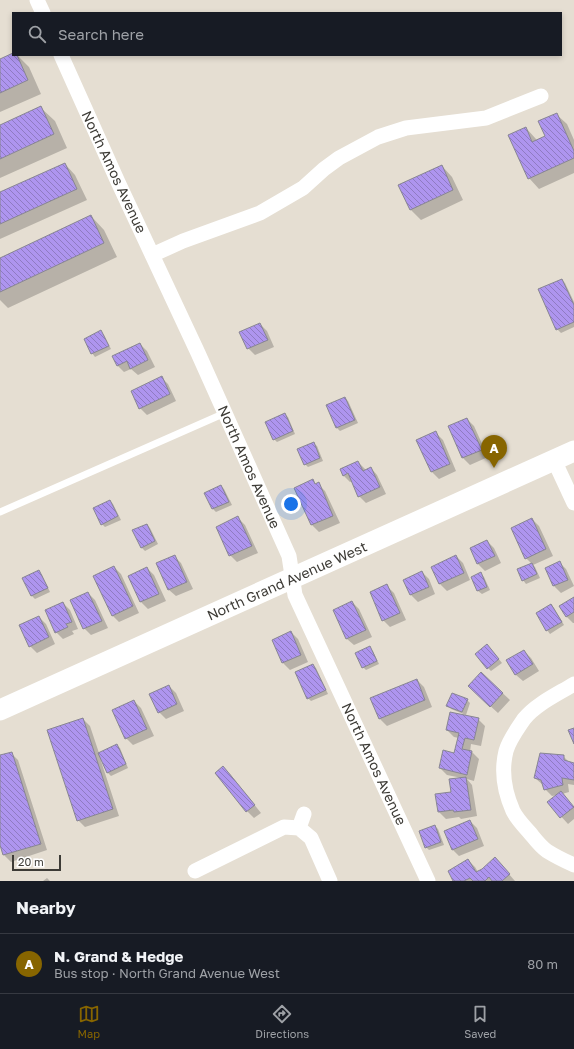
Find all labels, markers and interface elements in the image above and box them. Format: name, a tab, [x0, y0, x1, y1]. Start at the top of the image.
search box	[12, 12, 562, 56]
icon: search	[26, 23, 48, 45]
text: Search here	[58, 25, 144, 43]
street label: North Amos Avenue	[79, 108, 150, 236]
street label: North Amos Avenue	[215, 403, 284, 531]
pin: A	[481, 435, 507, 468]
your location	[281, 494, 301, 514]
street label: North Grand Avenue West	[204, 538, 369, 624]
street label: North Amos Avenue	[339, 700, 410, 828]
scale bar	[12, 853, 61, 872]
text: 20 m	[18, 855, 44, 868]
text: Nearby	[16, 897, 76, 918]
text: N. Grand & Hedge	[54, 947, 183, 965]
text: A	[24, 956, 34, 972]
text: 80 m	[527, 956, 558, 972]
text: Bus stop · North Grand Avenue West	[54, 965, 280, 981]
tab: Map	[78, 1003, 100, 1040]
tab: Directions	[255, 1003, 309, 1040]
tab: Saved	[464, 1003, 496, 1040]

